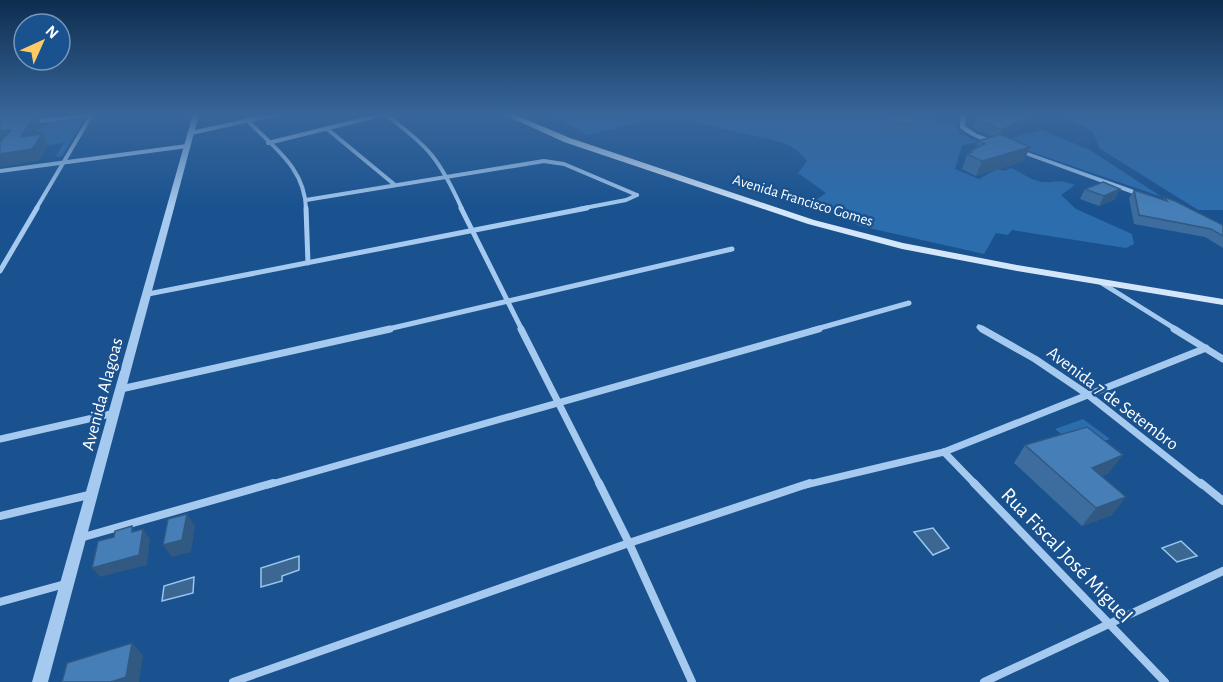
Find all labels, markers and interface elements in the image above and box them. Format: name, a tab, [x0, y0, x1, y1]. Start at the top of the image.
north arrow	[12, 12, 72, 72]
text: N	[42, 23, 61, 42]
street label: Avenida Francisco Gomes	[731, 172, 875, 229]
street label: Avenida Alagoas	[79, 336, 127, 452]
street label: Avenida 7 de Setembro	[1043, 344, 1182, 454]
street label: Rua Fiscal José Miguel	[997, 484, 1136, 627]

